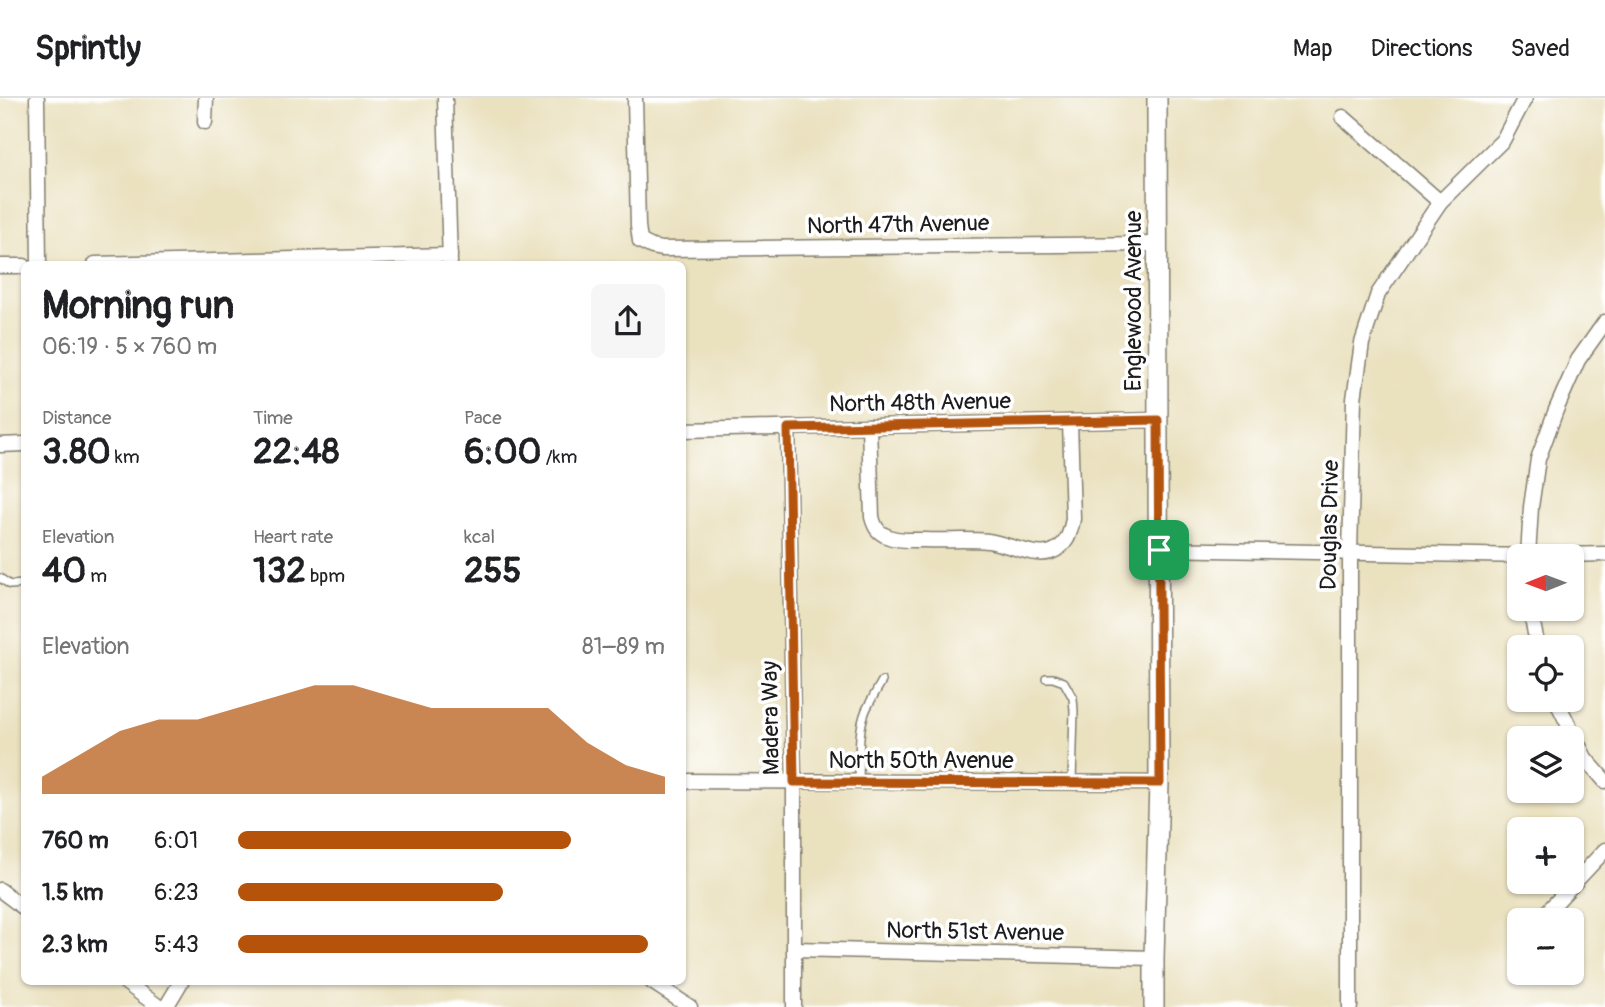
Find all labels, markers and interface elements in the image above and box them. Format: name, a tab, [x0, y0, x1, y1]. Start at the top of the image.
text: Sprintly	[35, 28, 141, 69]
text: Map	[1293, 34, 1333, 63]
text: Directions	[1371, 34, 1472, 63]
text: Saved	[1510, 34, 1570, 63]
street label: North 47th Avenue	[807, 208, 990, 241]
street label: Englewood Avenue	[1119, 210, 1148, 391]
text: Morning run	[42, 282, 234, 330]
button: share	[591, 284, 665, 358]
text: 06:19 · 5 × 760 m	[42, 332, 217, 361]
street label: North 48th Avenue	[829, 386, 1012, 419]
text: Distance	[42, 406, 111, 430]
text: Time	[253, 406, 293, 430]
text: Pace	[464, 406, 502, 430]
text: 3.80	[42, 430, 111, 474]
text: 22:48	[253, 430, 339, 474]
text: 6:00	[464, 430, 542, 474]
text: km	[111, 445, 140, 469]
text: /km	[542, 445, 577, 469]
street label: Douglas Drive	[1314, 459, 1345, 590]
pin	[1129, 520, 1189, 580]
text: Elevation	[42, 525, 114, 549]
text: Heart rate	[253, 525, 333, 549]
text: kcal	[464, 525, 495, 549]
icon: arrive	[1140, 531, 1178, 569]
north arrow	[1507, 544, 1584, 621]
map controls	[1507, 544, 1584, 985]
text: 40	[42, 549, 86, 593]
text: 132	[253, 549, 306, 593]
text: 255	[464, 549, 522, 593]
text: m	[86, 564, 107, 588]
text: bpm	[306, 564, 345, 588]
text: Elevation	[42, 632, 130, 661]
text: 81–89 m	[582, 632, 665, 661]
button: locate	[1507, 635, 1584, 712]
street label: Madera Way	[755, 660, 786, 775]
button: layers	[1507, 726, 1584, 803]
street label: North 50th Avenue	[828, 746, 1014, 775]
button: +	[1507, 817, 1584, 894]
text: 760 m	[42, 826, 109, 855]
text: 6:01	[154, 826, 198, 855]
text: 1.5 km	[42, 878, 104, 907]
text: 6:23	[154, 878, 199, 907]
button: −	[1507, 908, 1584, 985]
street label: North 51st Avenue	[886, 915, 1065, 948]
text: 2.3 km	[42, 930, 108, 959]
text: 5:43	[154, 930, 199, 959]

